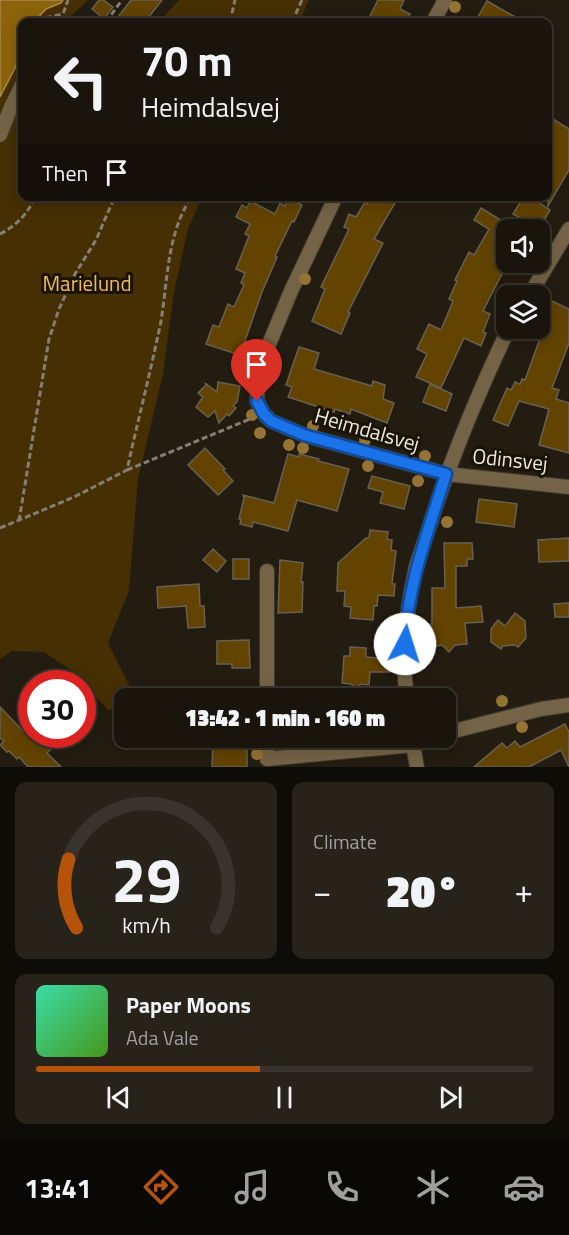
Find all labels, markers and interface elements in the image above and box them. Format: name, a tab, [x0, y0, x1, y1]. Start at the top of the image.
text: 70 m	[141, 28, 233, 92]
icon: left	[42, 42, 120, 120]
text: Heimdalsvej	[141, 86, 280, 127]
text: Then	[42, 156, 88, 190]
icon: arrive	[100, 156, 133, 189]
map controls	[496, 219, 550, 339]
button: sound	[496, 219, 550, 273]
park label: Marielund	[42, 267, 132, 299]
button: layers	[496, 285, 550, 339]
pin	[231, 339, 282, 401]
icon: arrive	[240, 348, 273, 381]
street label: Heimdalsvej	[311, 399, 424, 459]
street label: Odinsvej	[471, 439, 549, 479]
position arrow	[373, 612, 437, 676]
speed limit sign: 30	[18, 670, 96, 748]
text: 13:42 · 1 min · 160 m	[185, 701, 385, 735]
text: Climate	[313, 826, 377, 857]
text: 29	[111, 831, 181, 926]
text: 20°	[386, 856, 460, 924]
text: −	[313, 866, 331, 916]
text: +	[515, 866, 533, 916]
text: km/h	[122, 909, 170, 941]
text: Paper Moons	[126, 988, 251, 1022]
text: Ada Vale	[126, 1022, 199, 1053]
icon: previous	[102, 1081, 135, 1114]
icon: pause	[268, 1081, 301, 1114]
icon: next	[434, 1081, 467, 1114]
icon: directions	[140, 1166, 182, 1208]
icon: music	[231, 1166, 273, 1208]
icon: phone	[321, 1166, 363, 1208]
icon: climate	[412, 1166, 454, 1208]
icon: car	[503, 1166, 545, 1208]
text: 13:41	[24, 1167, 92, 1208]

